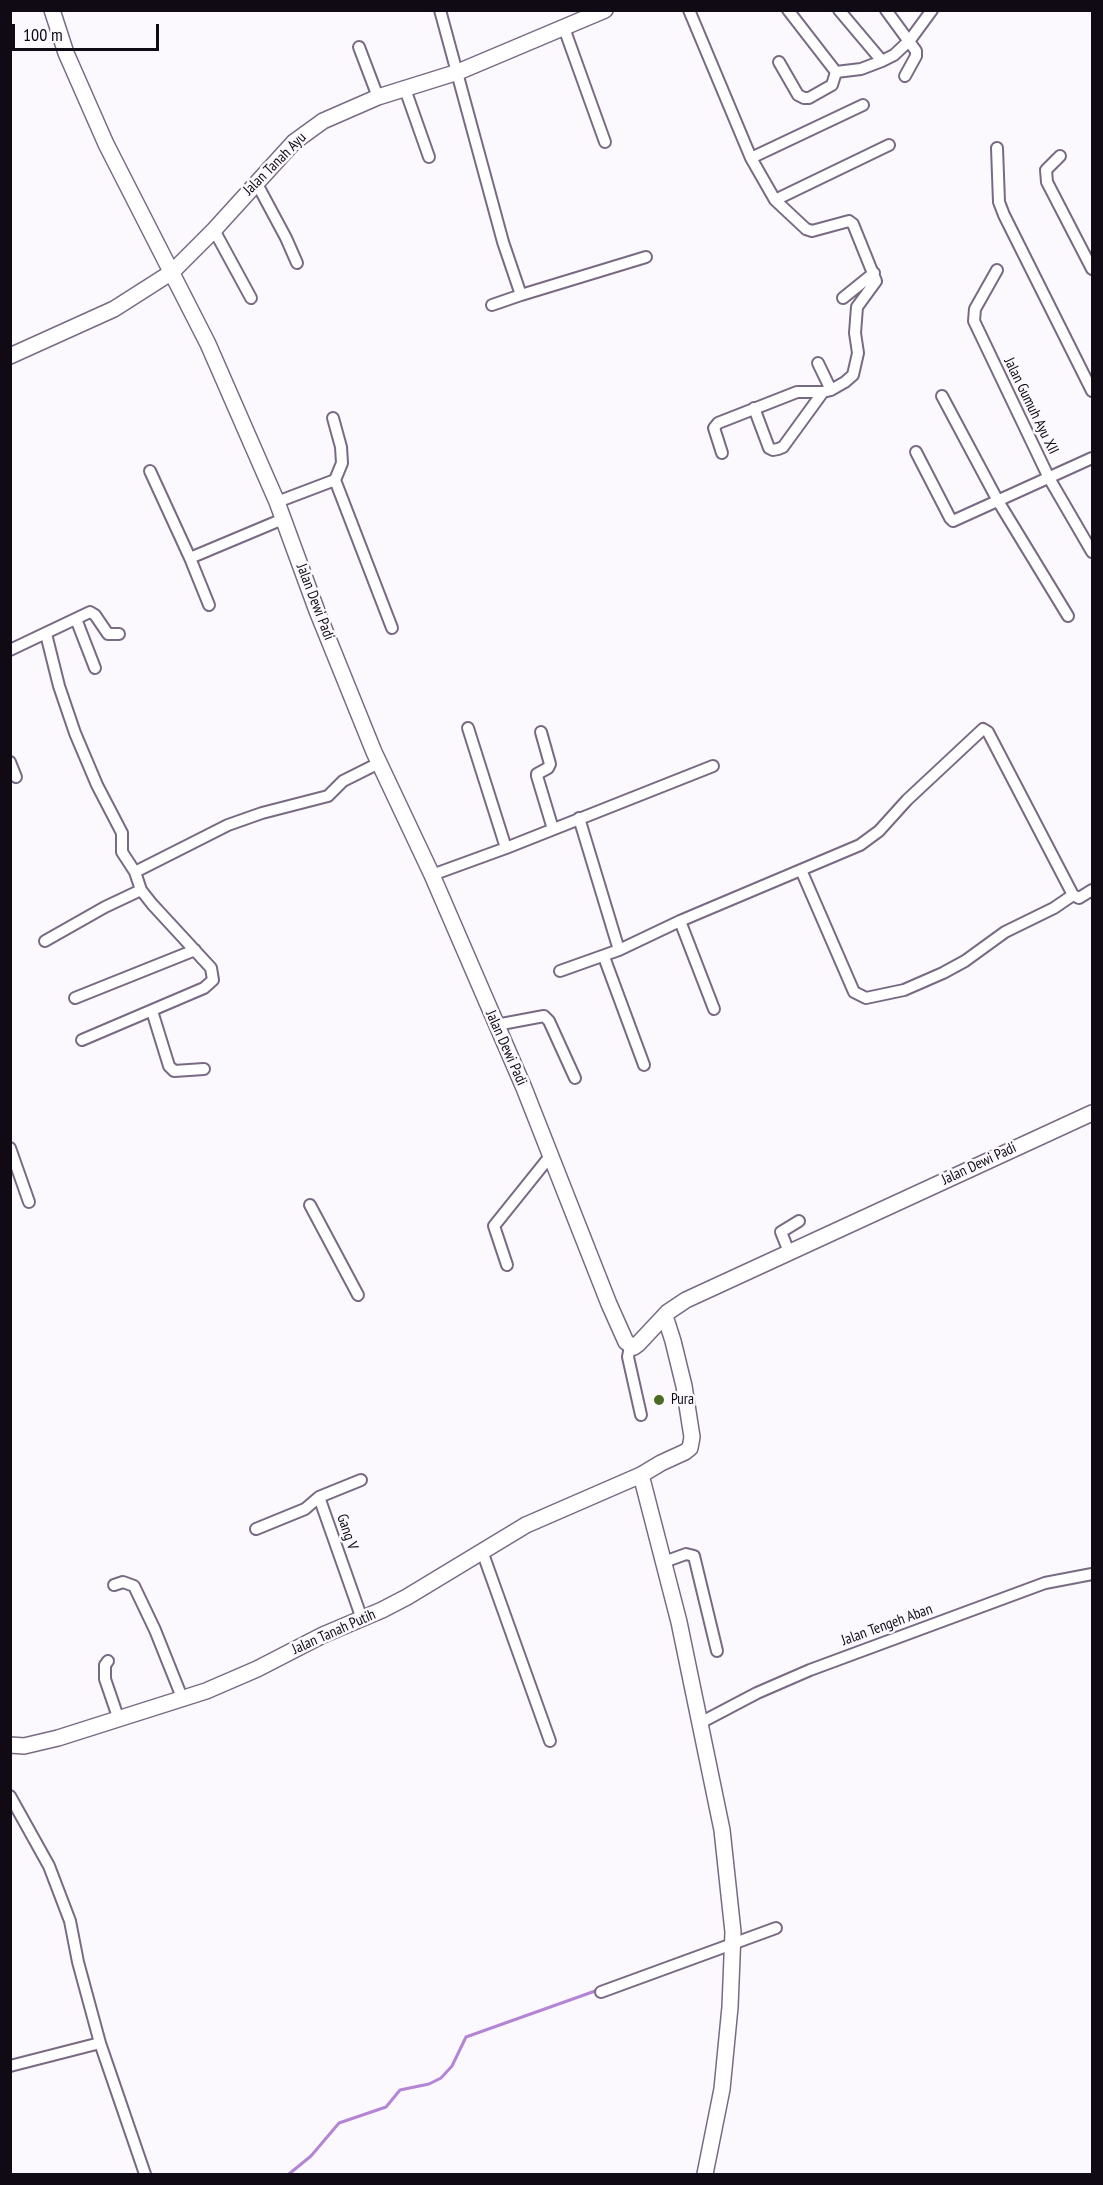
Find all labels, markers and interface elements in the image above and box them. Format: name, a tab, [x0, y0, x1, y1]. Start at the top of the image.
scale bar	[15, 12, 162, 50]
text: 100 m	[23, 23, 63, 46]
street label: Jalan Tanah Ayu	[240, 129, 310, 199]
street label: Jalan Gumuh Ayu XII	[1000, 355, 1062, 457]
street label: Jalan Dewi Padi	[292, 561, 338, 643]
street label: Jalan Dewi Padi	[481, 1008, 531, 1088]
street label: Jalan Dewi Padi	[939, 1139, 1019, 1189]
place label: Pura	[671, 1391, 694, 1409]
marker: Pura	[652, 1393, 666, 1407]
street label: Gang V	[333, 1512, 361, 1552]
street label: Jalan Tengeh Aban	[839, 1600, 935, 1650]
street label: Jalan Tanah Putih	[289, 1606, 379, 1658]

